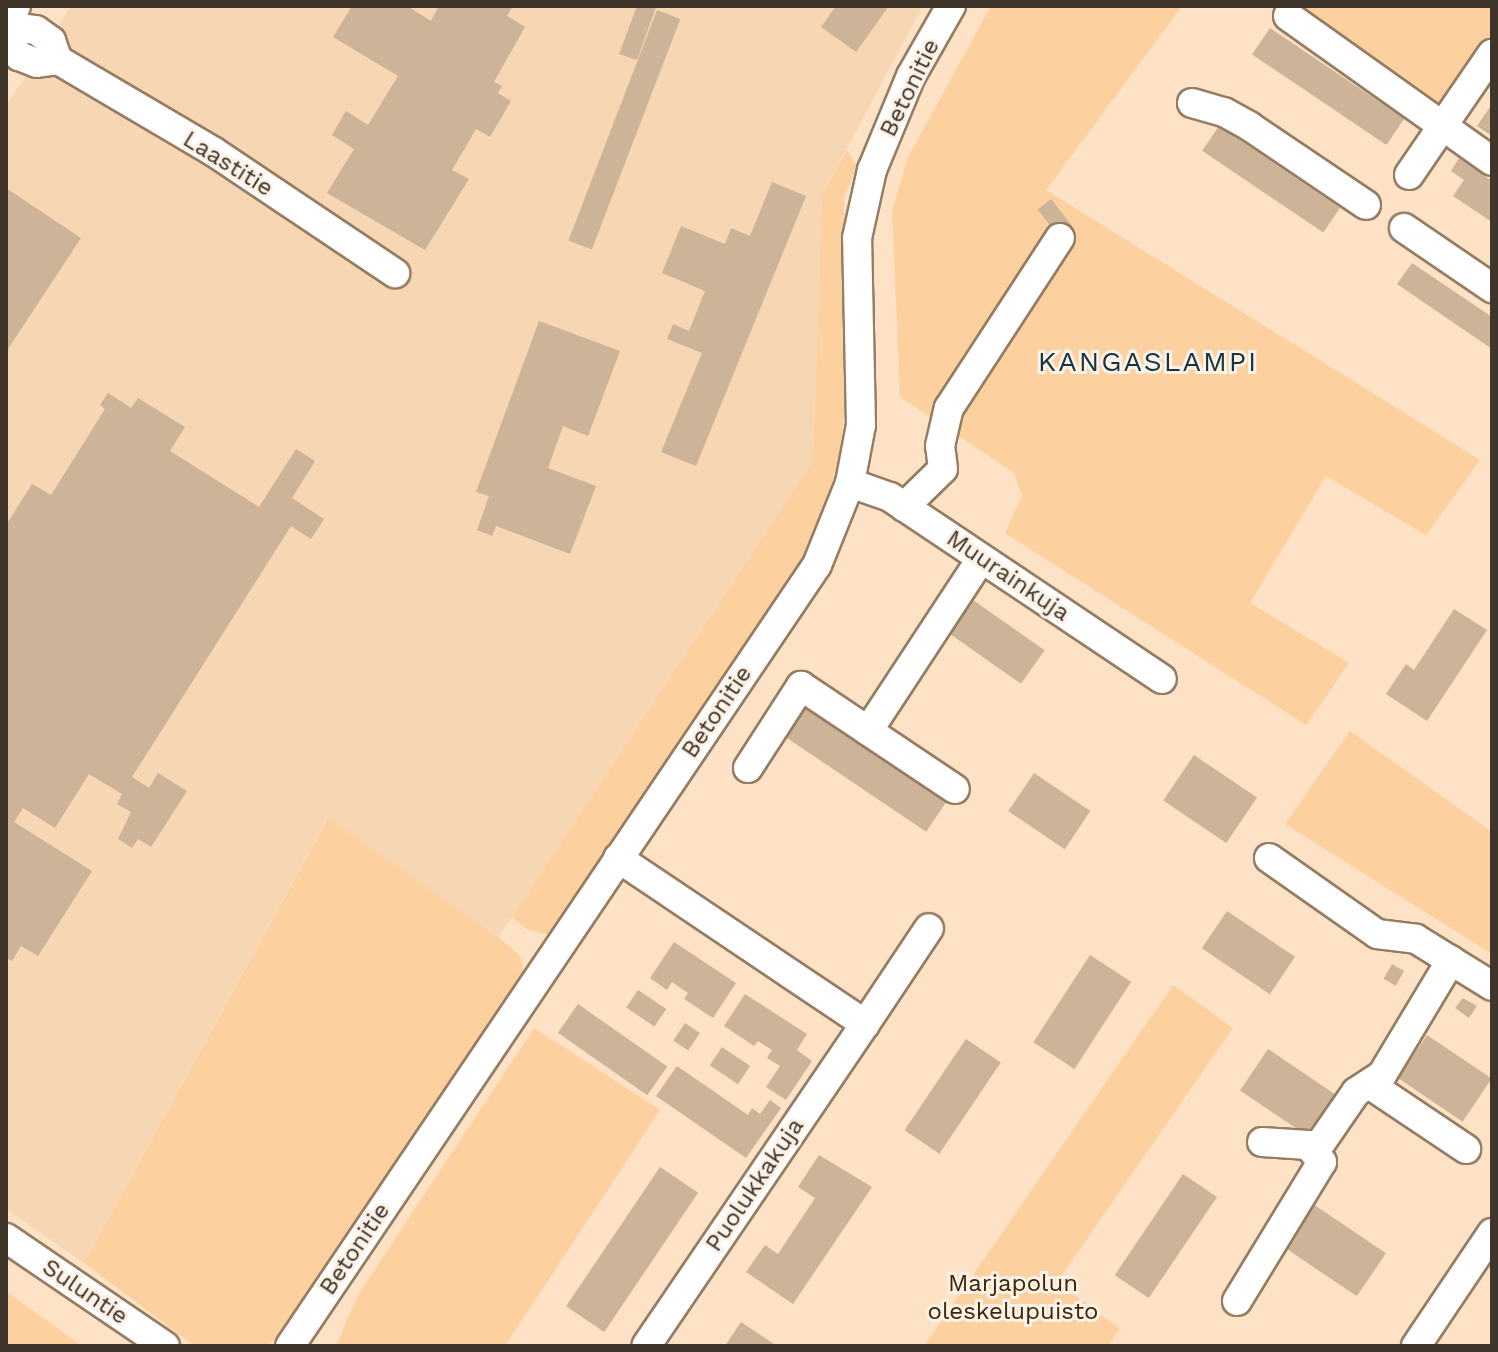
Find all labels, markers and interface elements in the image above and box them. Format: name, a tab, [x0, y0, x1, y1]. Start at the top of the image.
street label: Betonitie	[874, 34, 946, 142]
street label: Laastitie	[178, 125, 278, 203]
district label: KANGASLAMPI	[1038, 345, 1258, 379]
street label: Muurainkuja	[941, 524, 1075, 628]
street label: Betonitie	[676, 660, 758, 764]
street label: Puolukkakuja	[700, 1113, 810, 1257]
street label: Betonitie	[314, 1197, 396, 1301]
street label: Suluntie	[37, 1253, 133, 1331]
park label: Marjapolun oleskelupuisto	[928, 1270, 1098, 1326]

